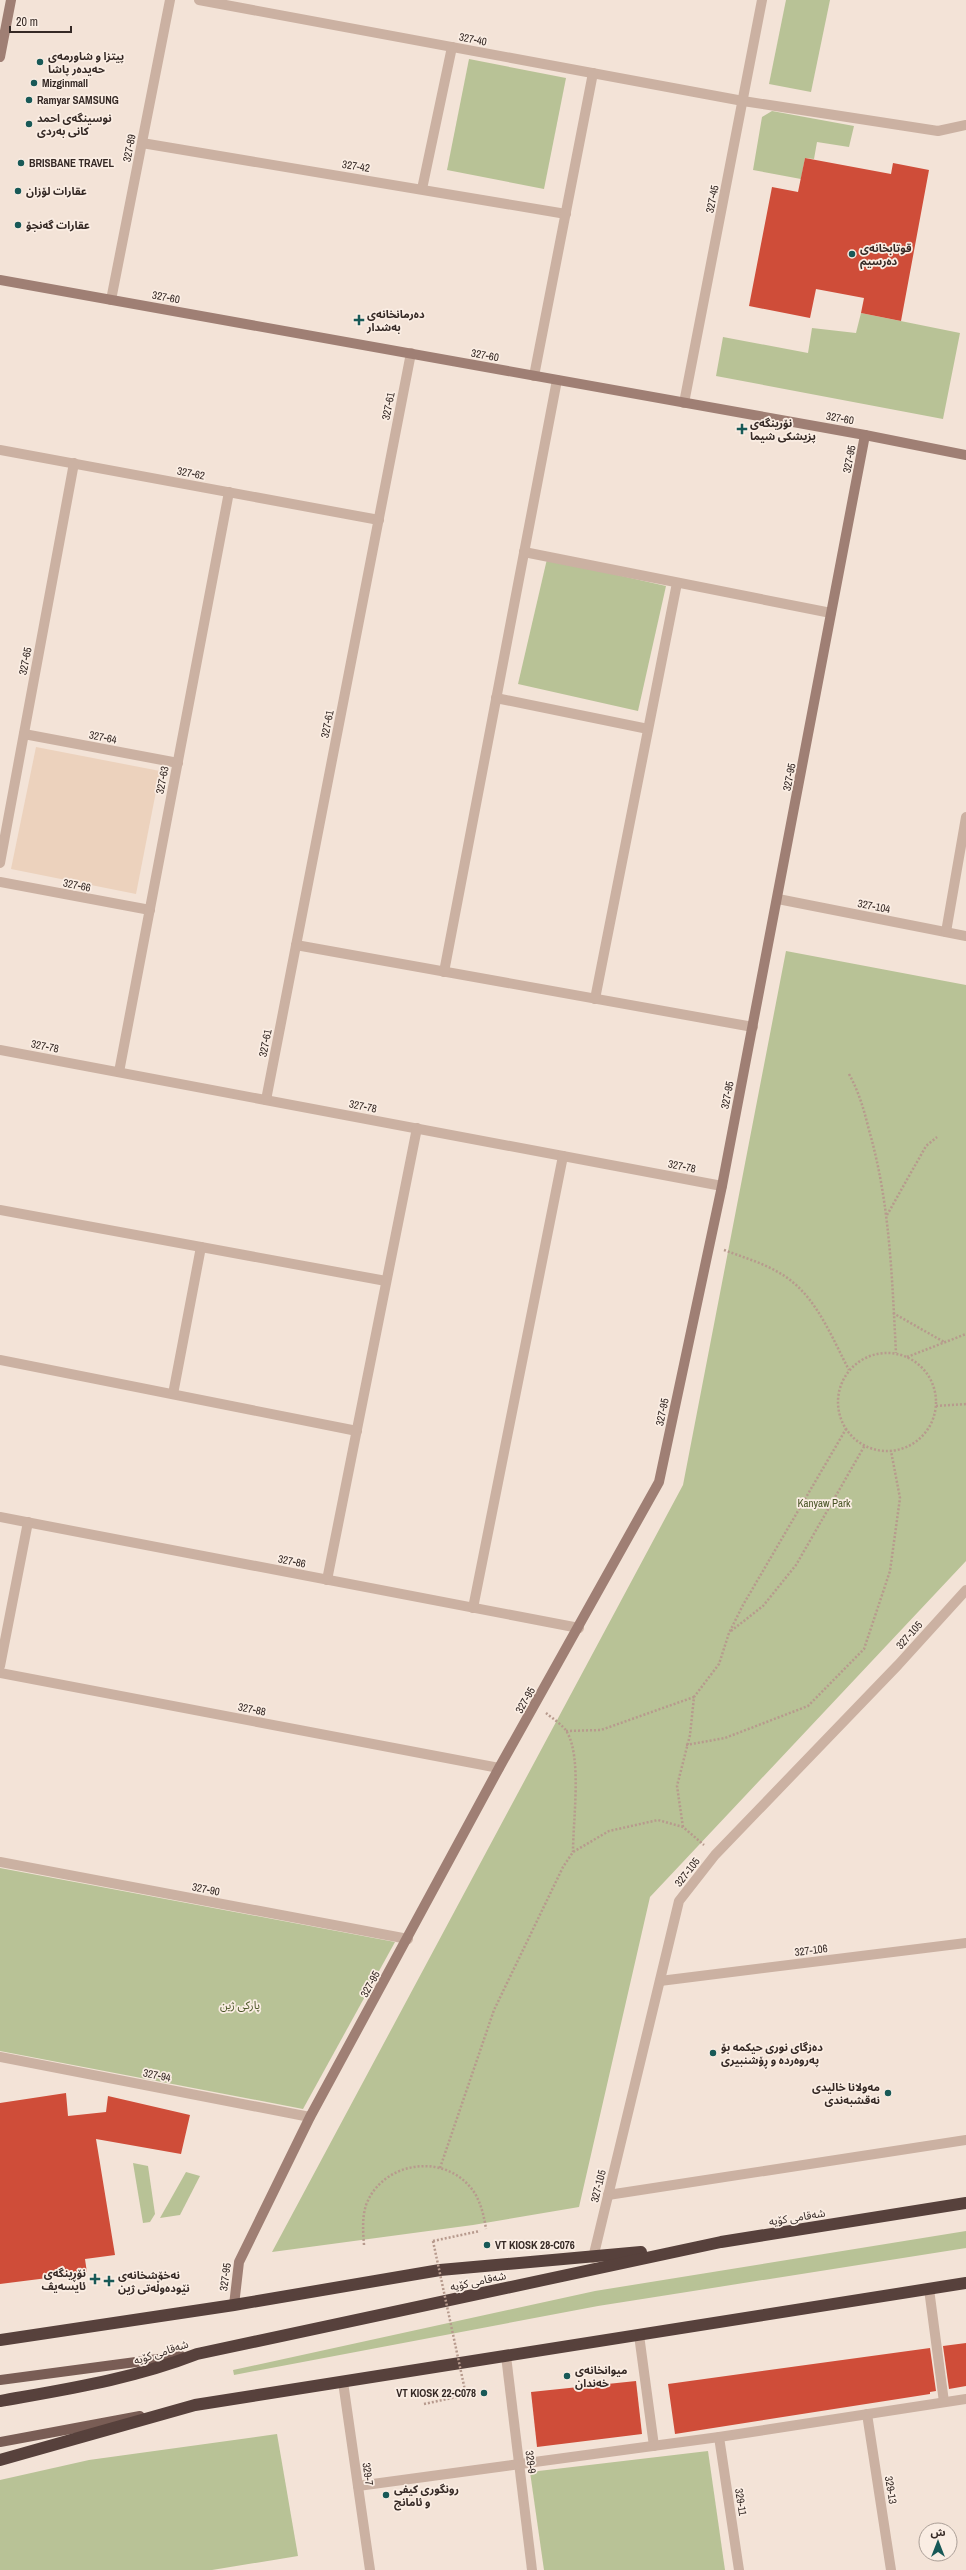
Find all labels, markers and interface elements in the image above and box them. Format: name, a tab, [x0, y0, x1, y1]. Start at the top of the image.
scale bar	[10, 8, 71, 34]
text: 20 m	[16, 14, 38, 30]
street label: 327-40	[458, 29, 488, 49]
place label: پیتزا و شاورمەی حەیدەر پاشا	[48, 49, 124, 77]
marker: پیتزا و شاورمەی حەیدەر پاشا	[35, 57, 45, 67]
place label: Mizginmall	[42, 76, 88, 90]
marker: Mizginmall	[29, 78, 39, 88]
place label: Ramyar SAMSUNG	[37, 93, 119, 107]
marker: Ramyar SAMSUNG	[24, 95, 34, 105]
place label: نوسینگەی احمد کانی بەردی	[37, 111, 112, 138]
marker: نوسینگەی احمد کانی بەردی	[24, 119, 34, 129]
street label: 327-89	[119, 133, 139, 163]
place label: BRISBANE TRAVEL	[29, 156, 115, 170]
street label: 327-42	[341, 157, 371, 175]
marker: BRISBANE TRAVEL	[16, 158, 26, 168]
place label: عقارات لۆزان	[26, 184, 87, 198]
street label: 327-45	[702, 184, 722, 214]
marker: عقارات لۆزان	[13, 186, 23, 196]
place label: عقارات گەنجۆ	[26, 218, 90, 232]
marker: عقارات گەنجۆ	[13, 220, 23, 230]
place label: قوتابخانەی دەرسیم	[860, 241, 912, 270]
marker: قوتابخانەی دەرسیم	[847, 249, 857, 259]
street label: 327-60	[151, 288, 181, 306]
place label: دەرمانخانەی بەشدار	[366, 307, 425, 334]
marker: دەرمانخانەی بەشدار	[354, 315, 364, 325]
street label: 327-60	[470, 346, 500, 364]
street label: 327-61	[378, 391, 398, 421]
street label: 327-60	[825, 409, 855, 427]
place label: نۆرینگەی پزیشکی شیما	[750, 416, 816, 444]
marker: نۆرینگەی پزیشکی شیما	[737, 424, 747, 434]
street label: 327-95	[839, 444, 859, 474]
street label: 327-62	[176, 463, 206, 483]
street label: 327-65	[15, 646, 35, 676]
street label: 327-61	[317, 709, 337, 739]
street label: 327-64	[88, 727, 118, 747]
street label: 327-95	[779, 762, 799, 792]
street label: 327-63	[152, 765, 172, 795]
street label: 327-66	[62, 875, 92, 895]
street label: 327-104	[856, 896, 892, 916]
street label: 327-61	[255, 1028, 275, 1058]
street label: 327-78	[30, 1036, 60, 1056]
street label: 327-95	[717, 1080, 737, 1110]
street label: 327-78	[348, 1096, 378, 1116]
street label: 327-78	[667, 1156, 697, 1176]
street label: 327-95	[652, 1397, 672, 1427]
park label: Kanyaw Park	[797, 1496, 851, 1510]
street label: 327-86	[277, 1551, 307, 1571]
street label: 327-105	[893, 1618, 925, 1652]
street label: 327-95	[512, 1684, 538, 1716]
street label: 327-88	[237, 1699, 267, 1719]
street label: 327-105	[671, 1855, 703, 1889]
street label: 327-90	[191, 1879, 221, 1899]
street label: 327-106	[794, 1941, 828, 1959]
street label: 327-95	[357, 1968, 383, 2000]
park label: پارکی ژین	[220, 1998, 260, 2013]
place label: دەزگای نوری حیکمە بۆ پەروەردە و ڕۆشنبیری	[721, 2040, 823, 2069]
marker: دەزگای نوری حیکمە بۆ پەروەردە و ڕۆشنبیری	[708, 2048, 718, 2058]
street label: 327-94	[142, 2065, 172, 2085]
place label: مەولانا خالیدی نەقشبەندی	[812, 2080, 880, 2107]
marker: مەولانا خالیدی نەقشبەندی	[883, 2088, 893, 2098]
street label: 327-105	[587, 2168, 609, 2204]
street label: شەقامی کۆیە	[768, 2206, 827, 2228]
place label: VT KIOSK 28-C076	[495, 2238, 575, 2252]
marker: VT KIOSK 28-C076	[482, 2240, 492, 2250]
street label: 327-95	[216, 2262, 234, 2292]
place label: نۆڕینگەی ئایسەیڤ	[42, 2266, 86, 2293]
place label: نەخۆشخانەی نێودەوڵەتی ژین	[118, 2268, 190, 2295]
street label: شەقامی کۆیە	[449, 2268, 508, 2294]
marker: نۆڕینگەی ئایسەیڤ	[89, 2273, 101, 2285]
marker: نەخۆشخانەی نێودەوڵەتی ژین	[103, 2275, 115, 2287]
street label: شەقامی کۆیە	[132, 2336, 191, 2367]
place label: میوانخانەی خەندان	[575, 2363, 627, 2390]
marker: میوانخانەی خەندان	[562, 2371, 572, 2381]
place label: VT KIOSK 22-C078	[396, 2386, 476, 2400]
marker: VT KIOSK 22-C078	[479, 2388, 489, 2398]
street label: 329-9	[523, 2450, 539, 2474]
street label: 329-7	[359, 2462, 377, 2486]
street label: 329-13	[882, 2475, 900, 2505]
place label: رونگورى كيفى و ئامانج	[394, 2482, 459, 2511]
street label: 329-11	[732, 2487, 750, 2517]
marker: رونگورى كيفى و ئامانج	[381, 2490, 391, 2500]
north arrow	[918, 2522, 958, 2562]
text: ش	[930, 2525, 946, 2539]

